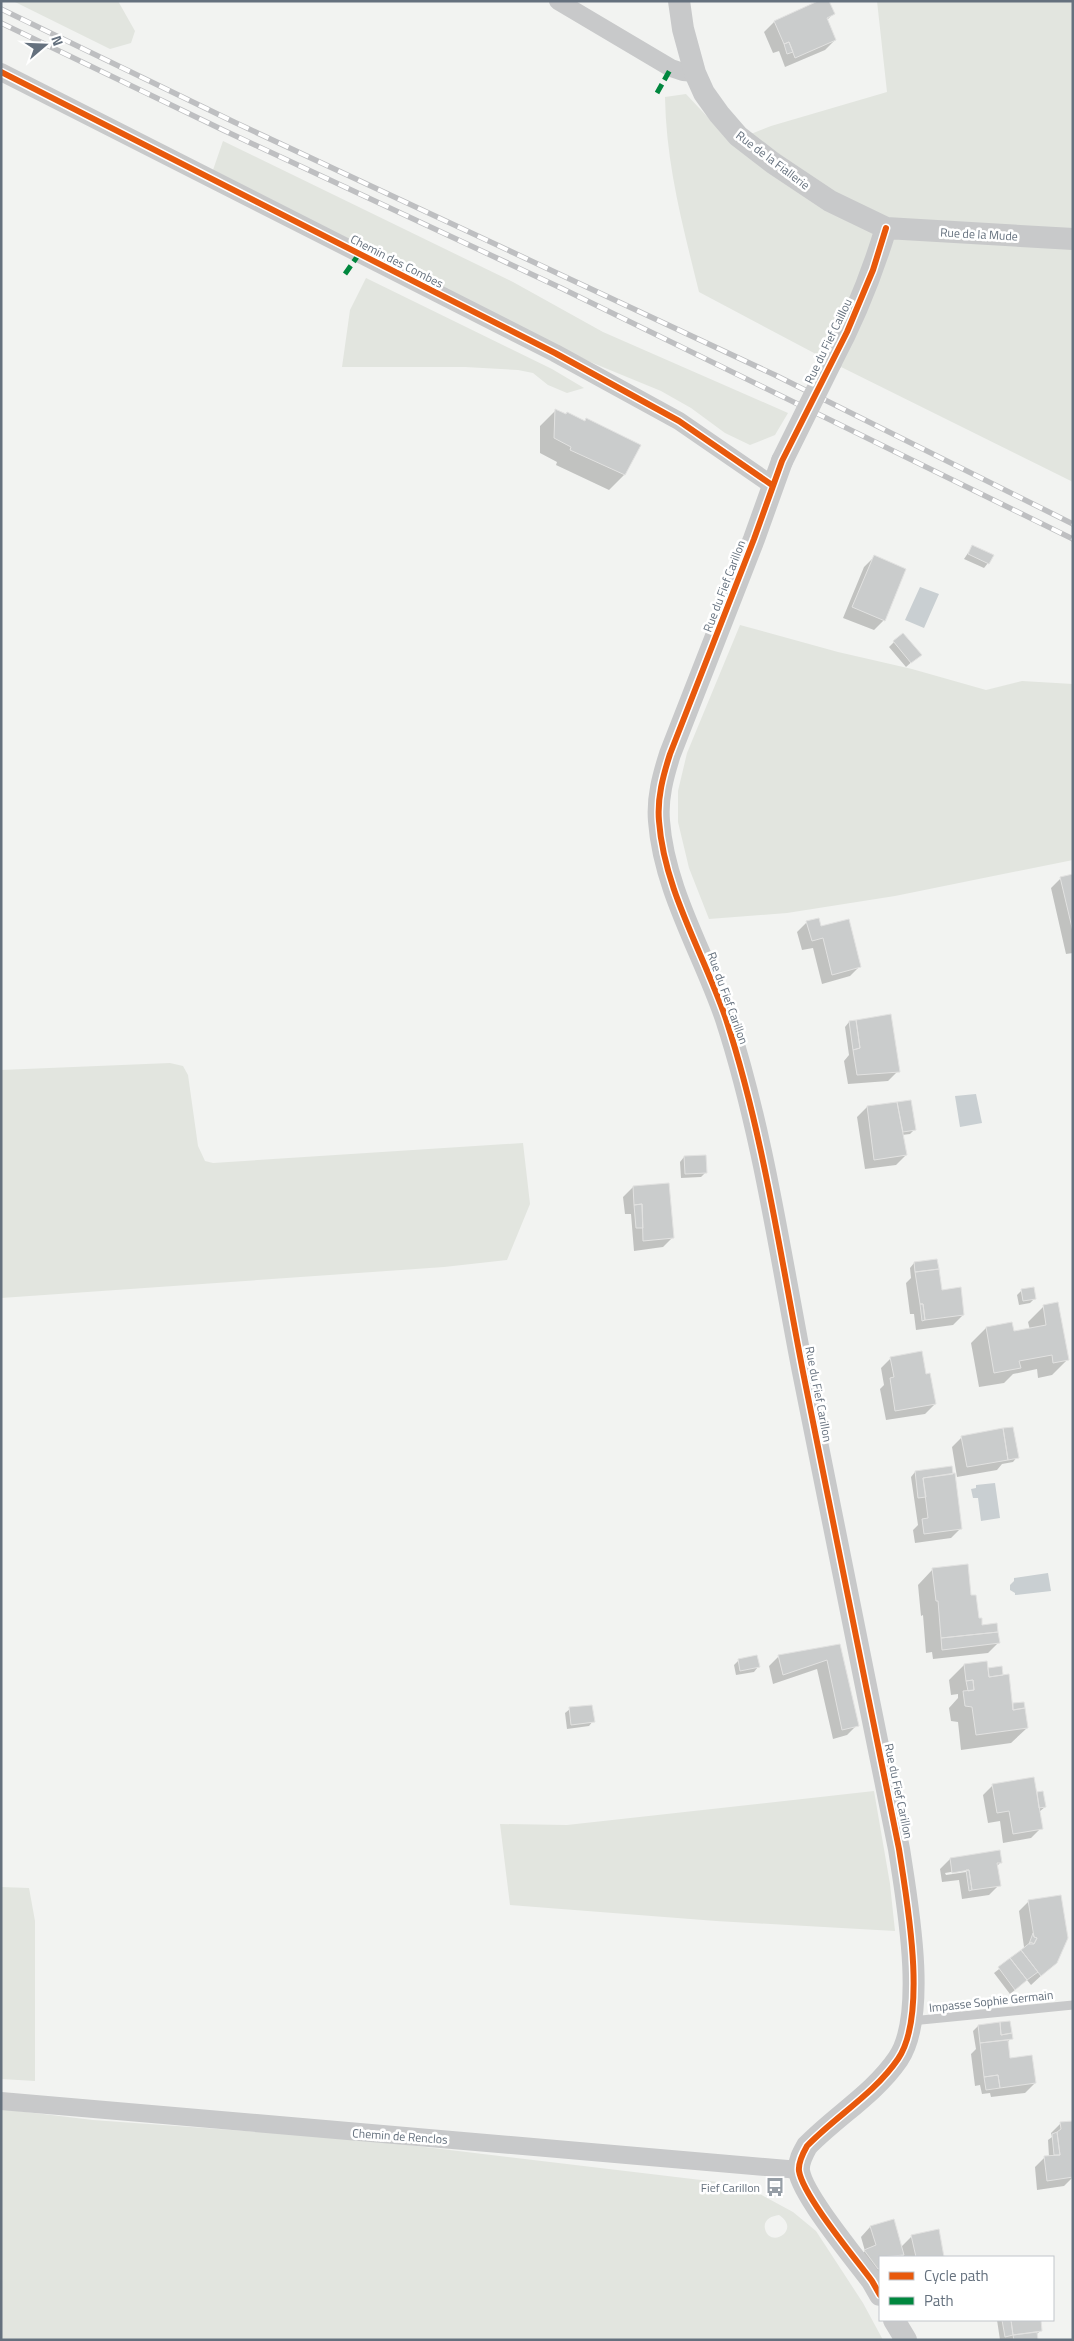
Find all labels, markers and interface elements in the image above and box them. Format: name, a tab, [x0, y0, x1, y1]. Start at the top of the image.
north arrow	[20, 20, 70, 70]
text: N	[46, 33, 69, 49]
street label: Rue de la Fiallerie	[732, 126, 814, 194]
street label: Rue de la Mude	[940, 222, 1018, 246]
street label: Chemin des Combes	[347, 229, 447, 293]
street label: Rue du Fief Caillou	[799, 295, 857, 387]
street label: Rue du Fief Carillon	[698, 537, 750, 635]
street label: Rue du Fief Carillon	[702, 949, 754, 1047]
street label: Rue du Fief Carillon	[800, 1345, 838, 1443]
street label: Rue du Fief Carillon	[880, 1742, 918, 1840]
street label: Impasse Sophie Germain	[928, 1985, 1054, 2017]
street label: Chemin de Renclos	[352, 2123, 449, 2149]
bus stop icon: Fief Carillon	[764, 2176, 786, 2198]
place label: Fief Carillon	[701, 2178, 760, 2197]
legend	[879, 2256, 1054, 2321]
text: Cycle path	[924, 2264, 989, 2287]
text: Path	[924, 2289, 954, 2312]

